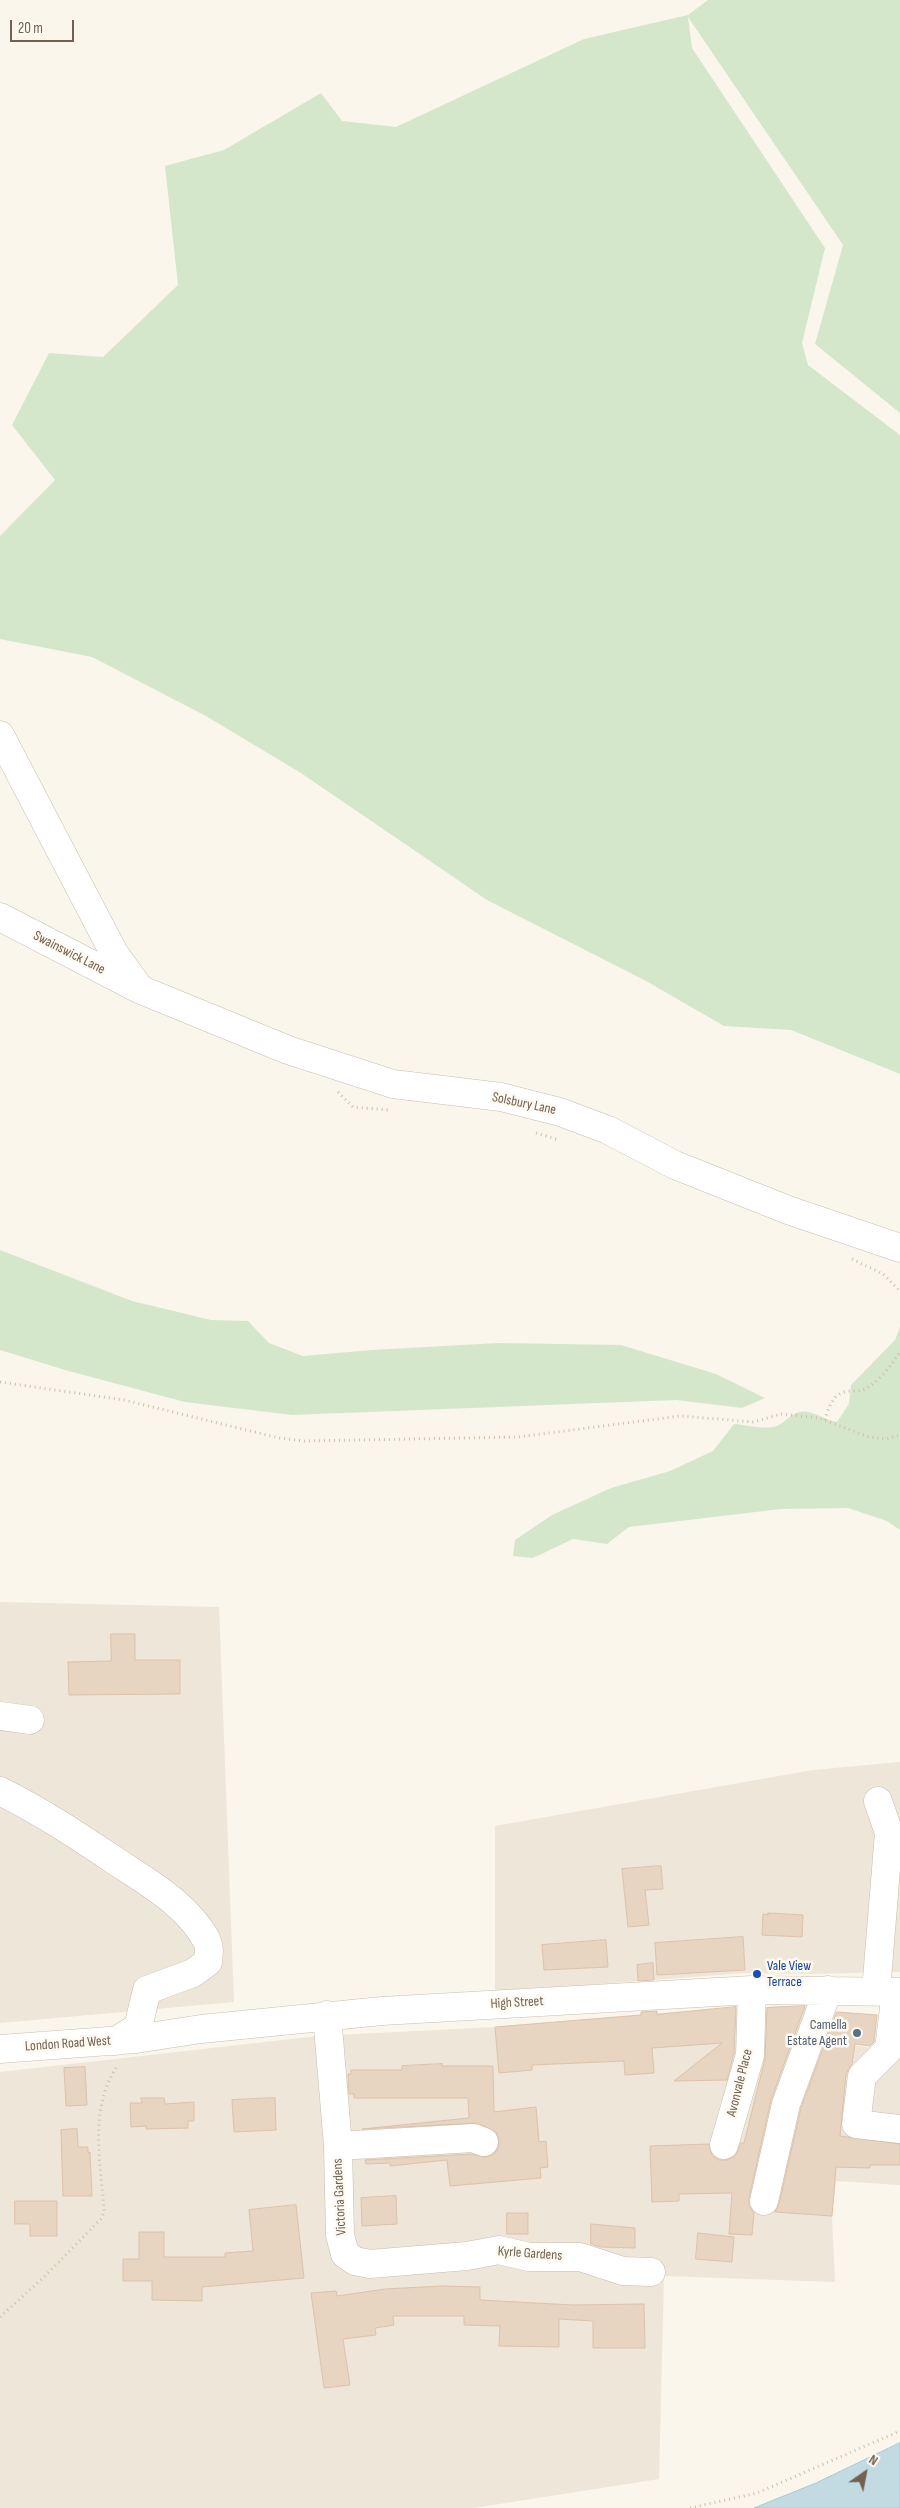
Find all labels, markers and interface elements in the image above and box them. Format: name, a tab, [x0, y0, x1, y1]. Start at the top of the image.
scale bar	[12, 10, 76, 42]
text: 20 m	[18, 19, 43, 38]
street label: Swainswick Lane	[30, 928, 108, 978]
street label: Solsbury Lane	[490, 1089, 558, 1119]
place label: Vale View Terrace	[767, 1958, 811, 1990]
marker: Vale View Terrace	[751, 1968, 763, 1980]
street label: High Street	[490, 1993, 544, 2013]
place label: Camella Estate Agent	[787, 2017, 847, 2050]
marker: Camella Estate Agent	[851, 2027, 863, 2039]
street label: London Road West	[24, 2033, 112, 2055]
street label: Avonvale Place	[724, 2047, 756, 2119]
street label: Victoria Gardens	[330, 2158, 350, 2236]
street label: Kyrle Gardens	[497, 2243, 563, 2265]
north arrow	[840, 2448, 890, 2498]
text: N	[866, 2451, 881, 2469]

